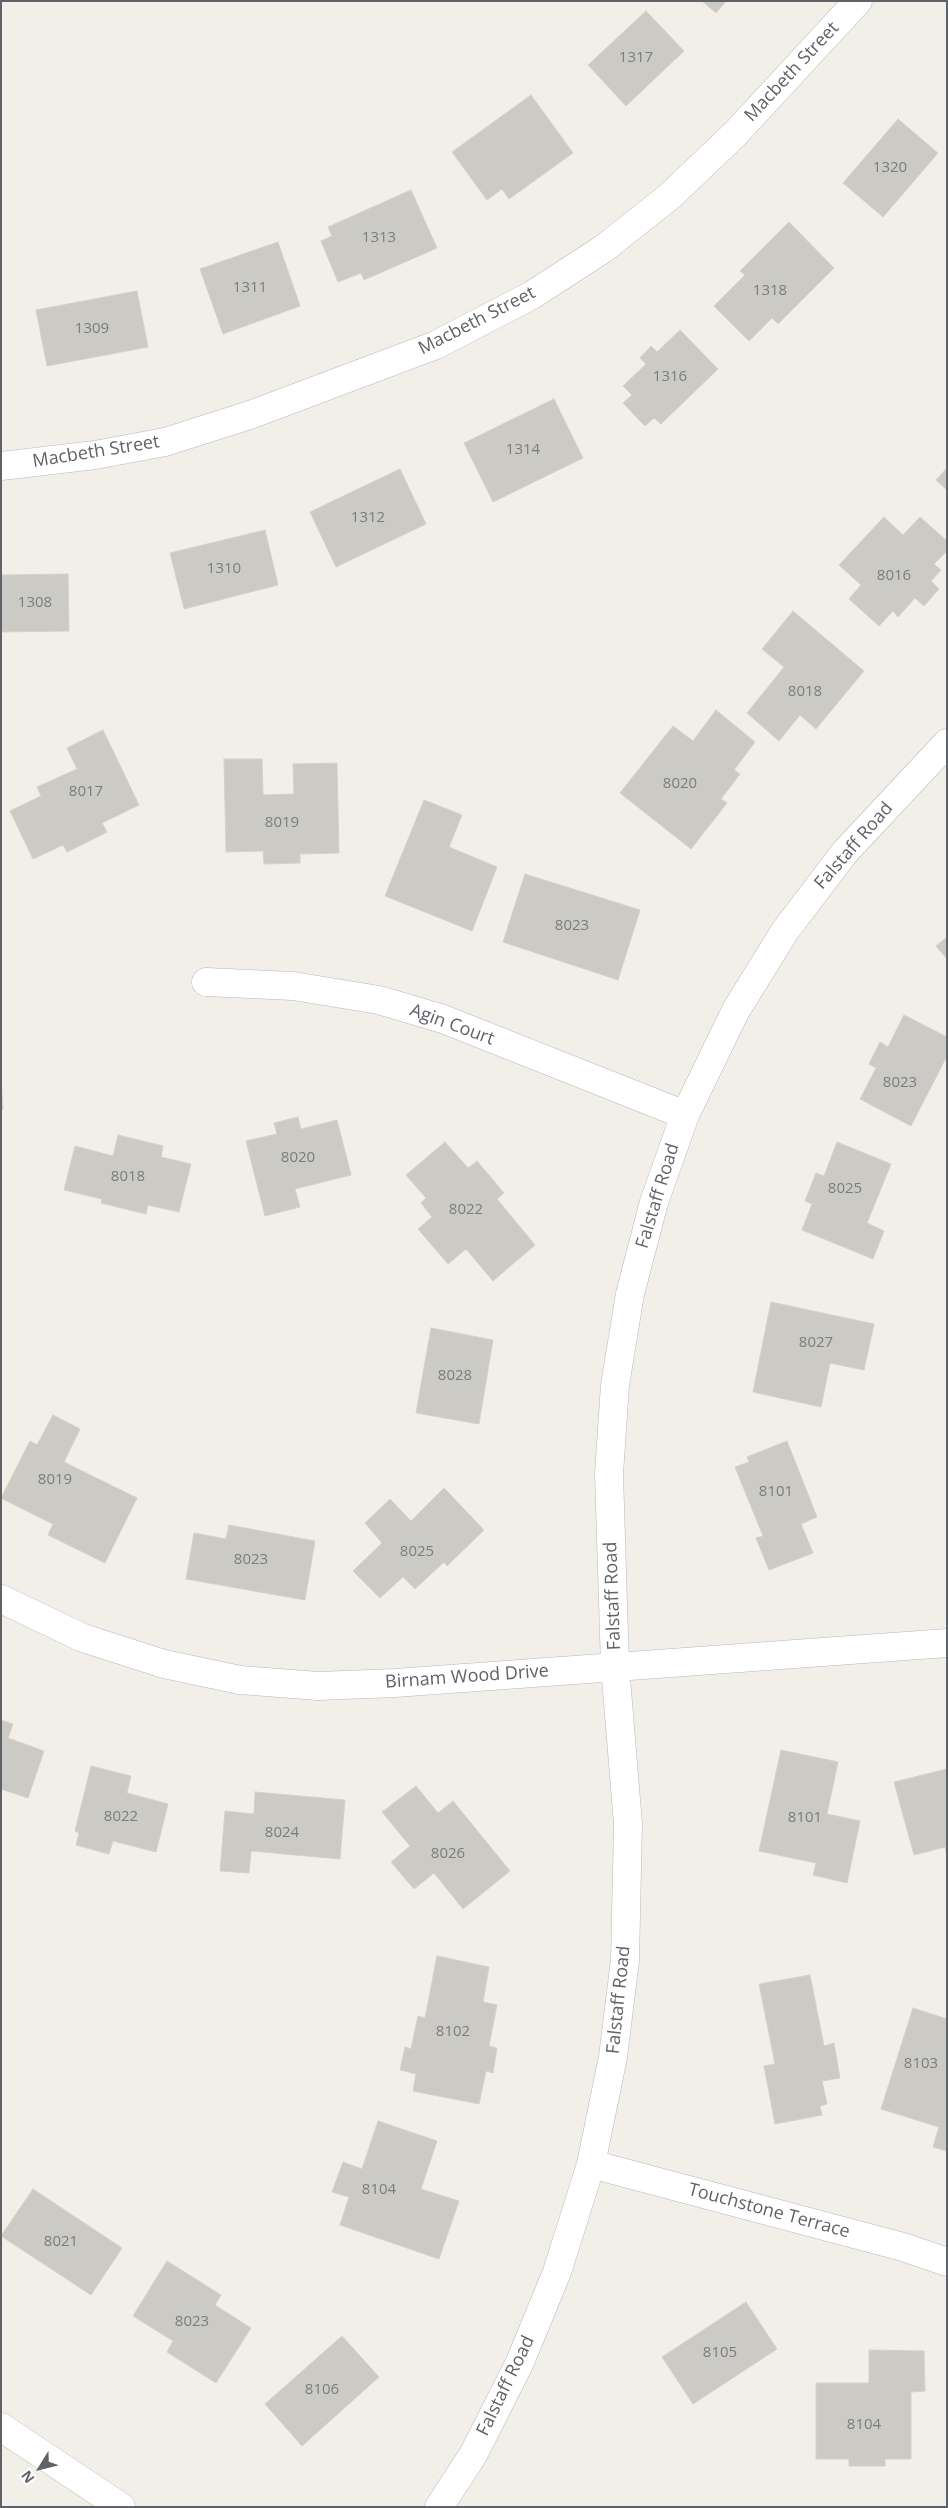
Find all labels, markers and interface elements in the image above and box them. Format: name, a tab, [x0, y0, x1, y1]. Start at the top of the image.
street label: Macbeth Street	[740, 18, 844, 126]
house number: 1317	[619, 49, 653, 67]
house number: 1320	[873, 159, 907, 177]
house number: 1313	[362, 229, 396, 247]
house number: 1311	[233, 279, 267, 297]
street label: Macbeth Street	[415, 282, 539, 360]
house number: 1318	[753, 282, 787, 300]
house number: 1309	[75, 320, 109, 338]
house number: 1316	[653, 368, 687, 386]
street label: Macbeth Street	[31, 431, 161, 473]
house number: 1314	[506, 441, 540, 459]
house number: 1312	[351, 509, 385, 527]
house number: 1310	[207, 560, 241, 578]
house number: 8016	[877, 567, 911, 585]
house number: 1308	[18, 594, 52, 612]
house number: 8018	[788, 683, 822, 701]
house number: 8020	[663, 775, 697, 793]
house number: 8017	[69, 783, 103, 801]
street label: Falstaff Road	[810, 798, 898, 894]
house number: 8019	[265, 814, 299, 832]
house number: 8023	[555, 917, 589, 935]
street label: Agin Court	[407, 1000, 497, 1050]
house number: 8023	[883, 1074, 917, 1092]
street label: Falstaff Road	[632, 1141, 684, 1251]
house number: 8020	[281, 1149, 315, 1167]
house number: 8018	[111, 1168, 145, 1186]
house number: 8025	[828, 1180, 862, 1198]
house number: 8022	[449, 1201, 483, 1219]
house number: 8027	[799, 1334, 833, 1352]
house number: 8028	[438, 1367, 472, 1385]
house number: 8019	[38, 1471, 72, 1489]
house number: 8101	[759, 1483, 793, 1501]
street label: Falstaff Road	[600, 1541, 626, 1651]
house number: 8025	[400, 1543, 434, 1561]
house number: 8023	[234, 1551, 268, 1569]
street label: Birnam Wood Drive	[384, 1661, 550, 1693]
house number: 8022	[104, 1808, 138, 1826]
house number: 8101	[788, 1809, 822, 1827]
house number: 8024	[265, 1824, 299, 1842]
house number: 8026	[431, 1845, 465, 1863]
street label: Falstaff Road	[603, 1945, 635, 2055]
house number: 8102	[436, 2023, 470, 2041]
house number: 8103	[904, 2055, 938, 2073]
street label: Touchstone Terrace	[686, 2179, 852, 2243]
house number: 8104	[362, 2181, 396, 2199]
house number: 8021	[44, 2233, 78, 2251]
house number: 8023	[175, 2313, 209, 2331]
street label: Falstaff Road	[472, 2332, 540, 2440]
house number: 8105	[703, 2344, 737, 2362]
house number: 8106	[305, 2381, 339, 2399]
house number: 8104	[847, 2416, 881, 2434]
north arrow	[15, 2443, 65, 2493]
text: N	[16, 2467, 38, 2487]

